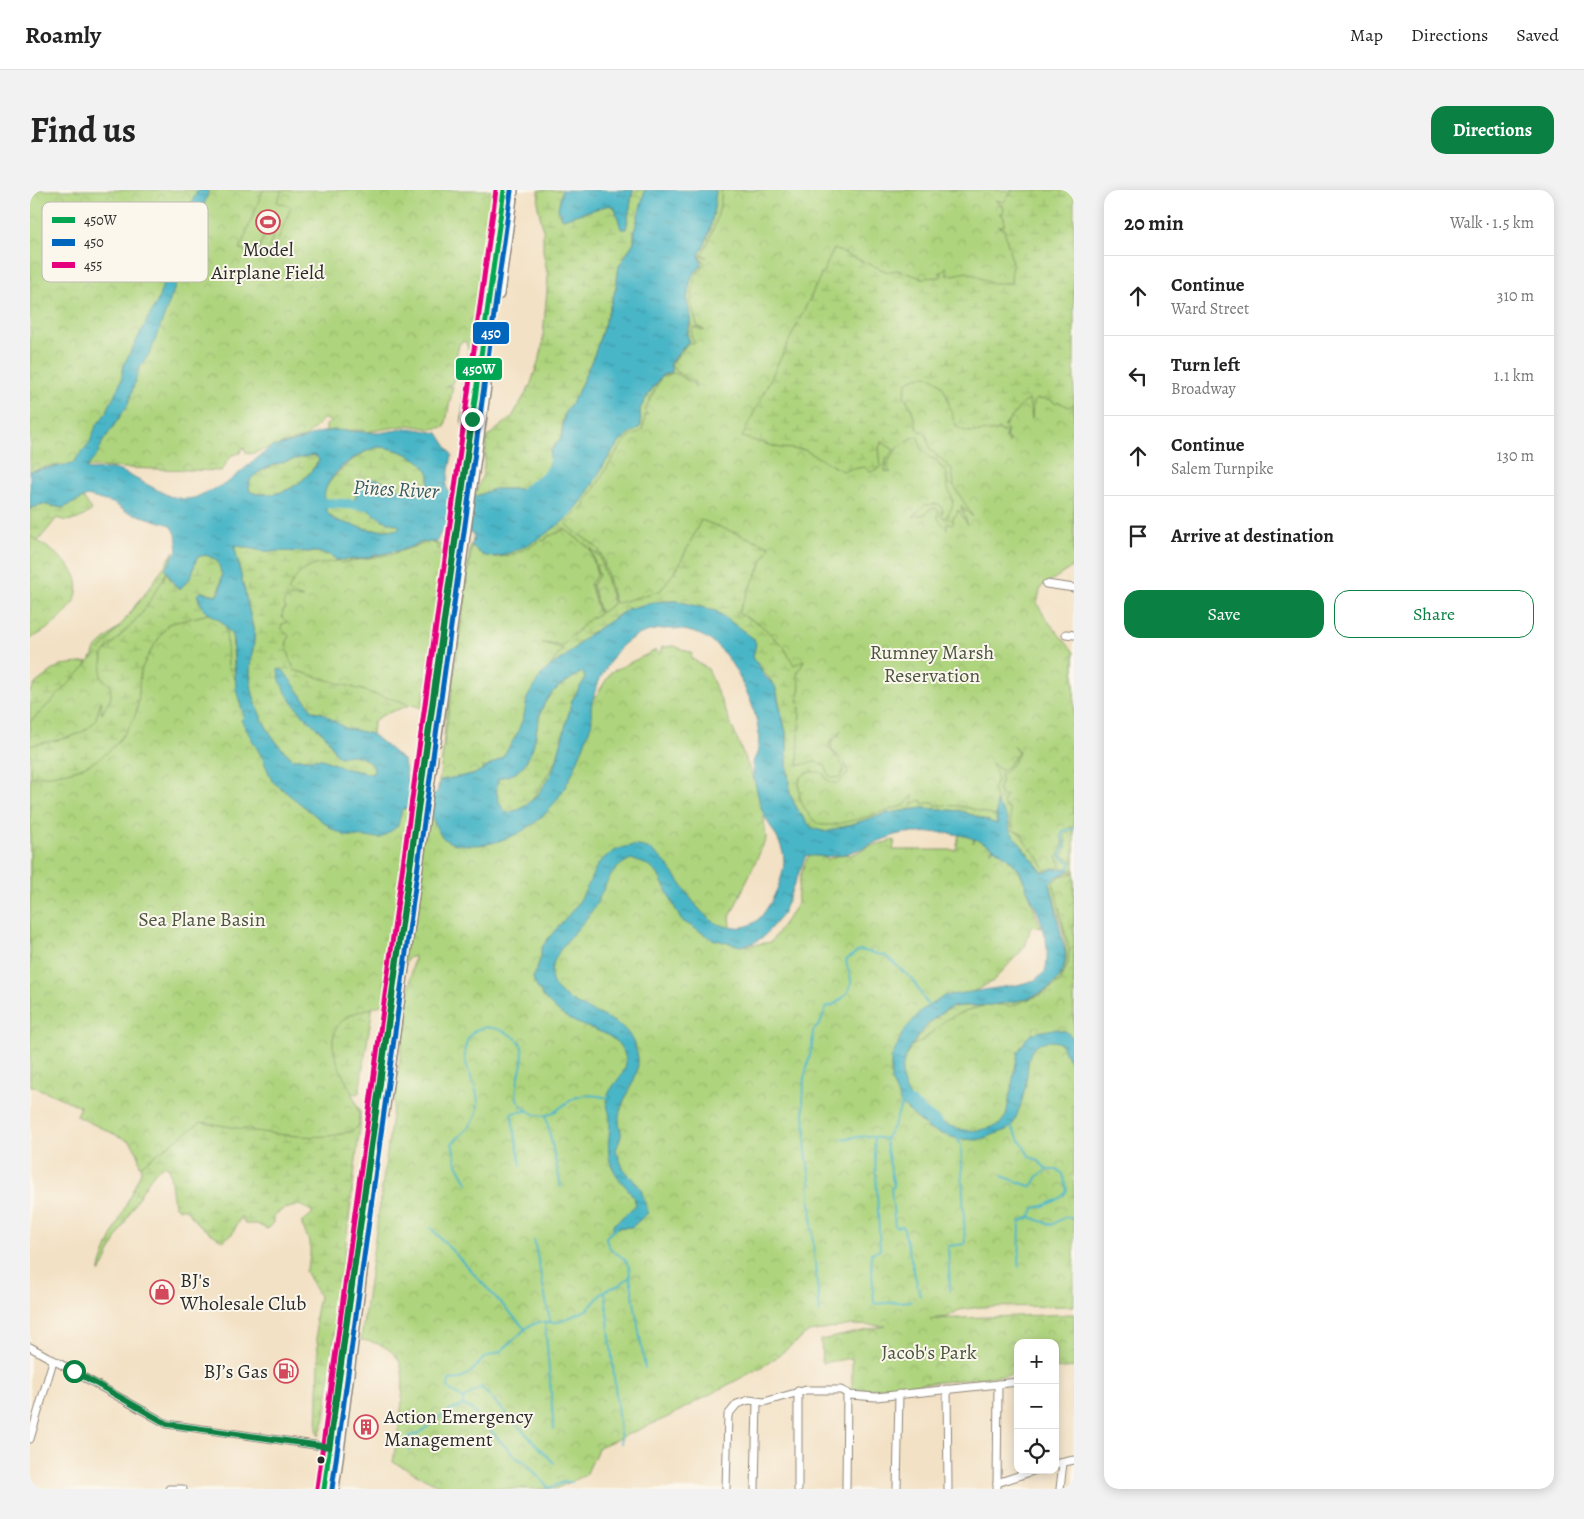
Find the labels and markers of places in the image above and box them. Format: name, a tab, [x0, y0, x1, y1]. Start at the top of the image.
sports icon: Model Airplane Field	[255, 209, 281, 235]
place label: Model Airplane Field	[210, 236, 325, 286]
place label: BJ's Wholesale Club	[179, 1267, 306, 1317]
shop icon: BJ's Wholesale Club	[149, 1279, 175, 1305]
place label: BJ’s Gas	[204, 1358, 268, 1385]
fuel station icon: BJ’s Gas	[273, 1358, 299, 1384]
place label: Action Emergency Management	[383, 1403, 534, 1453]
building icon: Action Emergency Management	[353, 1414, 379, 1440]
unlabelled marker	[316, 1455, 326, 1465]

